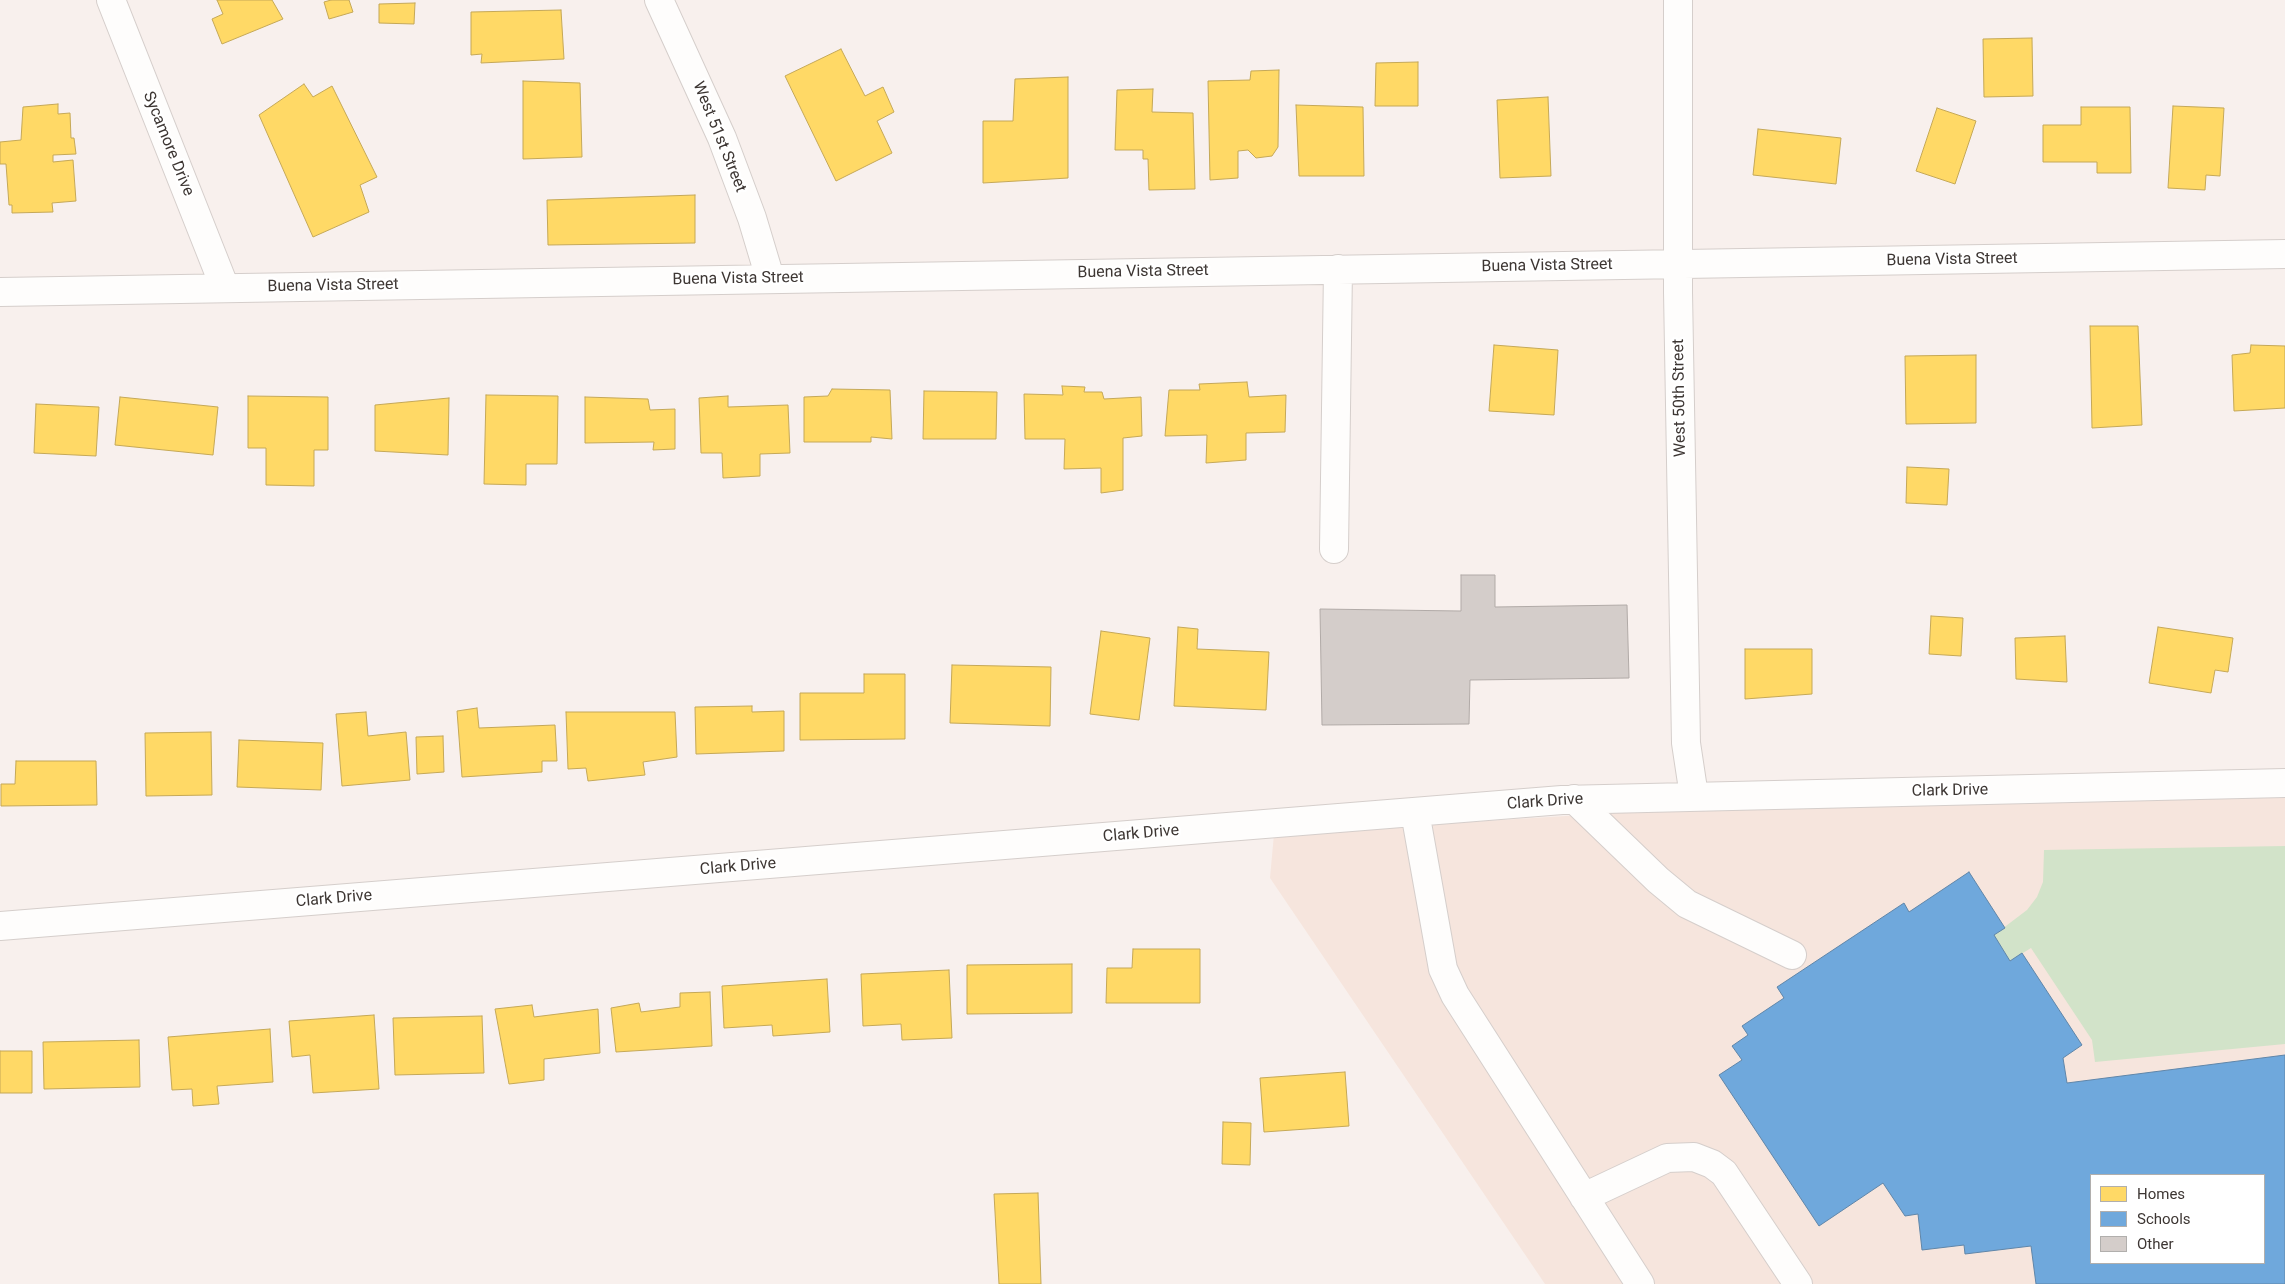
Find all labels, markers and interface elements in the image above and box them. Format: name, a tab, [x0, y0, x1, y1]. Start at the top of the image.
street label: West 51st Street	[688, 79, 750, 195]
street label: Sycamore Drive	[138, 89, 198, 199]
street label: Buena Vista Street	[1886, 249, 2018, 271]
street label: Buena Vista Street	[1481, 255, 1613, 277]
street label: Buena Vista Street	[1077, 261, 1209, 283]
street label: Buena Vista Street	[672, 268, 804, 290]
street label: Buena Vista Street	[267, 275, 399, 297]
street label: West 50th Street	[1669, 339, 1691, 457]
street label: Clark Drive	[1912, 781, 1988, 801]
street label: Clark Drive	[1506, 790, 1584, 814]
street label: Clark Drive	[1102, 821, 1180, 847]
street label: Clark Drive	[699, 854, 777, 880]
street label: Clark Drive	[295, 886, 373, 912]
legend	[2090, 1174, 2265, 1264]
text: Homes	[2137, 1185, 2185, 1203]
text: Schools	[2137, 1210, 2191, 1228]
text: Other	[2137, 1235, 2174, 1253]

